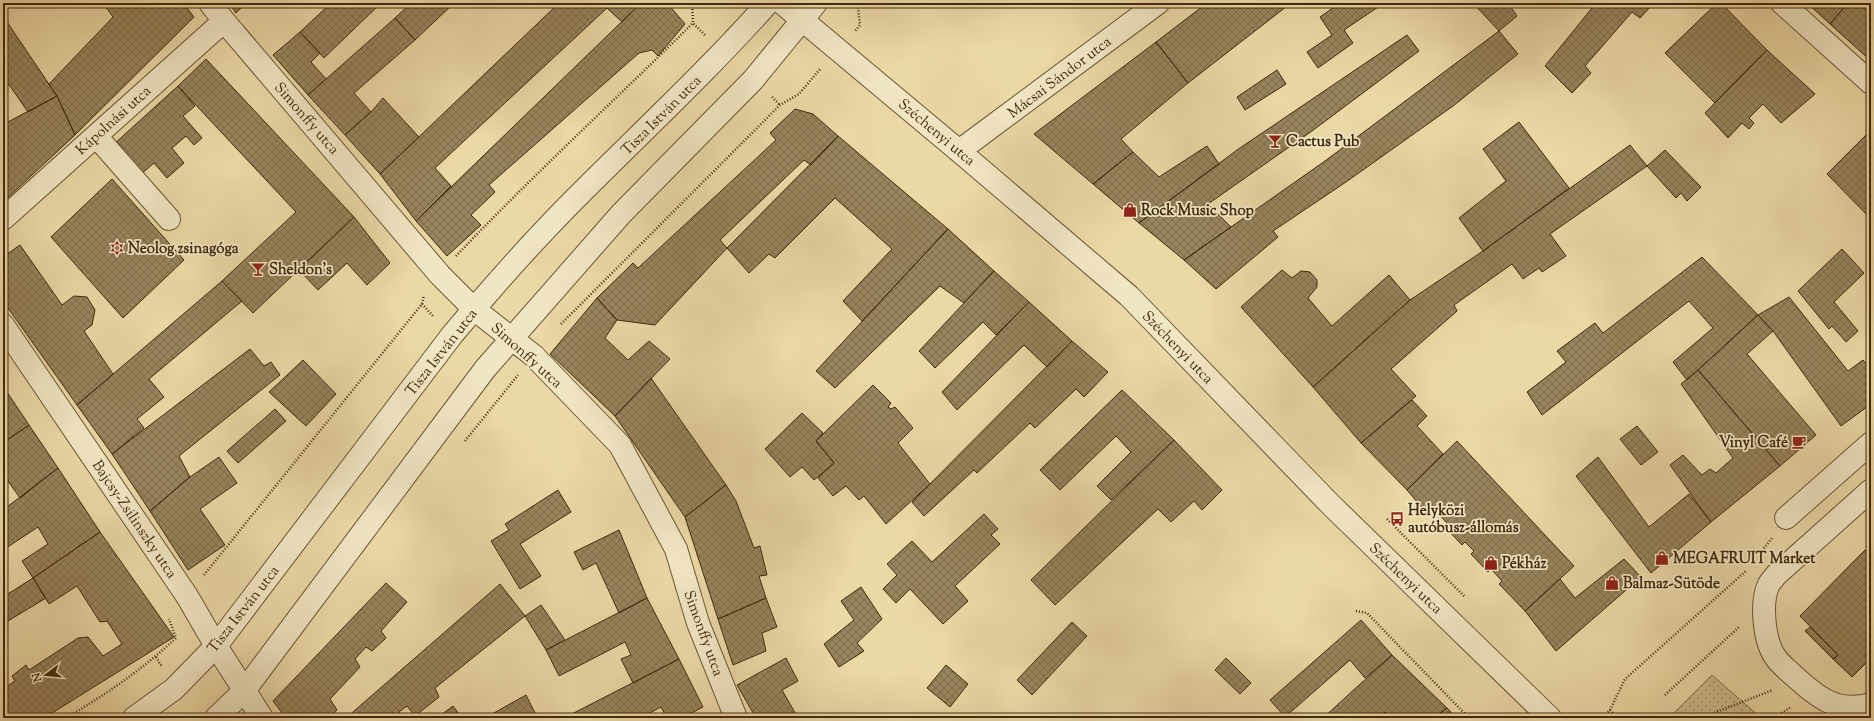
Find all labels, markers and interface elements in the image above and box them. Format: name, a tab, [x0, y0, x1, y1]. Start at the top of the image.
street label: Mácsai Sándor utca	[1004, 32, 1116, 124]
street label: Tisza István utca	[617, 71, 707, 161]
street label: Simonffy utca	[268, 78, 343, 160]
street label: Kápolnási utca	[72, 82, 156, 161]
street label: Széchenyi utca	[893, 95, 979, 172]
place label: Cactus Pub	[1286, 132, 1359, 153]
bar icon: Cactus Pub	[1267, 133, 1283, 149]
place label: Rock Music Shop	[1141, 201, 1255, 222]
shop icon: Rock Music Shop	[1122, 202, 1138, 218]
place label: Neolog zsinagóga	[128, 239, 239, 260]
synagogue icon: Neolog zsinagóga	[109, 240, 125, 256]
place label: Sheldon's	[269, 260, 332, 281]
bar icon: Sheldon's	[250, 261, 266, 277]
street label: Tisza István utca	[401, 305, 483, 401]
street label: Széchenyi utca	[1136, 307, 1217, 389]
street label: Simonffy utca	[486, 318, 566, 394]
place label: Vinyl Café	[1719, 433, 1788, 454]
cafe icon: Vinyl Café	[1791, 434, 1807, 450]
street label: Bajcsy-Zsilinszky utca	[86, 456, 181, 583]
place label: Helyközi autóbusz-állomás	[1408, 501, 1519, 539]
bus stop icon: Helyközi autóbusz-állomás	[1389, 511, 1405, 527]
street label: Széchenyi utca	[1364, 539, 1446, 620]
place label: MEGAFRUIT Market	[1673, 549, 1816, 570]
shop icon: MEGAFRUIT Market	[1654, 550, 1670, 566]
place label: Pékház	[1502, 554, 1547, 575]
shop icon: Pékház	[1483, 555, 1499, 571]
street label: Tisza István utca	[203, 562, 285, 658]
place label: Balmaz-Sütöde	[1623, 574, 1720, 595]
shop icon: Balmaz-Sütöde	[1604, 575, 1620, 591]
street label: Simonffy utca	[677, 588, 728, 679]
north arrow	[26, 655, 66, 695]
text: N	[28, 671, 47, 685]

